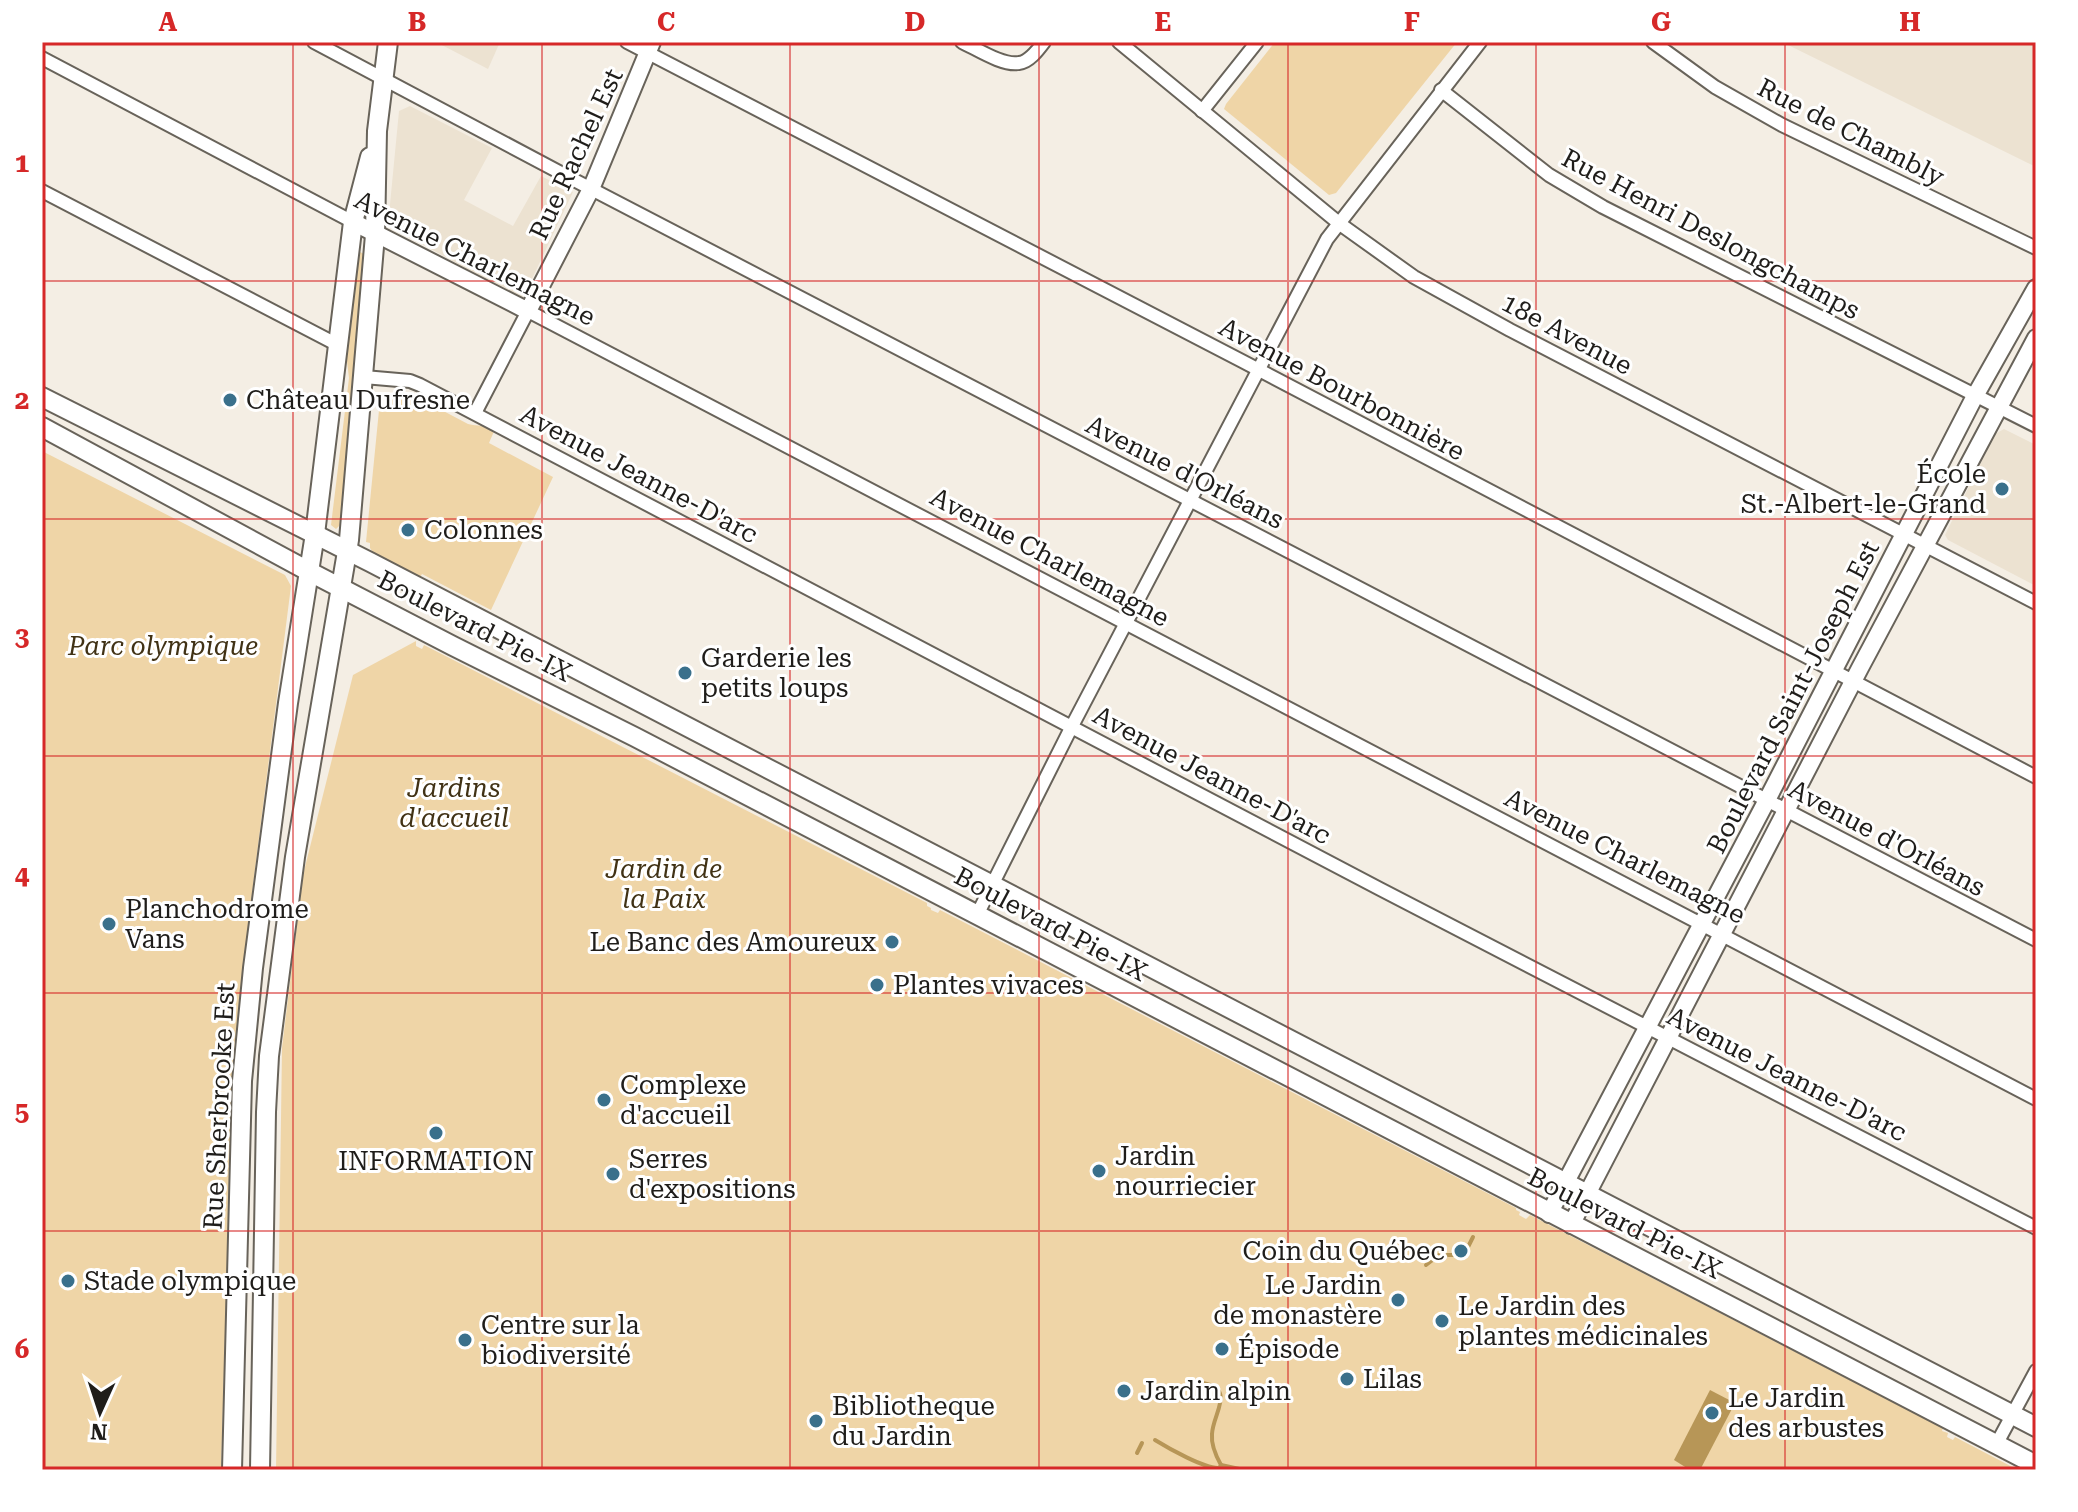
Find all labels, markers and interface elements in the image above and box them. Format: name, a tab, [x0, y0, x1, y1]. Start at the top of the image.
text: A	[159, 7, 178, 37]
text: B	[408, 7, 426, 37]
text: C	[657, 7, 675, 37]
text: D	[905, 7, 925, 37]
text: E	[1155, 7, 1171, 37]
text: F	[1404, 7, 1420, 37]
text: G	[1651, 7, 1671, 37]
text: H	[1899, 7, 1921, 37]
street label: Rue Rachel Est	[523, 63, 629, 244]
street label: Rue de Chambly	[1753, 72, 1950, 192]
street label: Rue Henri Deslongchamps	[1557, 143, 1865, 325]
text: 1	[15, 148, 29, 178]
street label: Avenue Charlemagne	[350, 184, 600, 332]
street label: 18e Avenue	[1497, 287, 1637, 381]
street label: Avenue Bourbonnière	[1214, 312, 1470, 466]
text: 2	[15, 385, 29, 415]
place label: Château Dufresne	[246, 385, 470, 415]
marker: Château Dufresne	[221, 391, 239, 409]
street label: Avenue Jeanne-D'arc	[515, 399, 763, 549]
street label: Avenue d'Orléans	[1081, 409, 1289, 535]
place label: École St.-Albert-le-Grand	[1741, 458, 1986, 519]
marker: École St.-Albert-le-Grand	[1993, 480, 2011, 498]
street label: Avenue Charlemagne	[926, 481, 1174, 633]
place label: Colonnes	[424, 515, 543, 545]
marker: Colonnes	[399, 521, 417, 539]
street label: Boulevard Saint-Joseph Est	[1701, 536, 1885, 858]
street label: Boulevard Pie-IX	[373, 564, 577, 688]
text: 3	[15, 622, 29, 652]
park label: Parc olympique	[67, 631, 258, 661]
place label: Garderie les petits loups	[701, 643, 852, 703]
marker: Garderie les petits loups	[676, 664, 694, 682]
street label: Avenue Jeanne-D'arc	[1088, 700, 1336, 850]
park label: Jardins d'accueil	[399, 773, 509, 833]
street label: Avenue d'Orléans	[1784, 774, 1990, 902]
street label: Avenue Charlemagne	[1500, 782, 1750, 930]
park label: Jardin de la Paix	[605, 854, 722, 914]
text: 4	[15, 860, 30, 890]
street label: Boulevard Pie-IX	[950, 861, 1152, 987]
place label: Planchodrome Vans	[125, 894, 309, 954]
marker: Planchodrome Vans	[100, 915, 118, 933]
place label: Le Banc des Amoureux	[590, 927, 876, 957]
marker: Le Banc des Amoureux	[883, 933, 901, 951]
place label: Plantes vivaces	[893, 970, 1084, 1000]
marker: Plantes vivaces	[868, 976, 886, 994]
street label: Rue Sherbrooke Est	[198, 981, 240, 1230]
street label: Avenue Jeanne-D'arc	[1662, 1001, 1912, 1147]
place label: Complexe d'accueil	[620, 1070, 746, 1130]
marker: Complexe d'accueil	[595, 1091, 613, 1109]
text: 5	[15, 1097, 29, 1127]
marker: INFORMATION	[427, 1124, 445, 1142]
place label: Jardin nourriecier	[1115, 1141, 1256, 1201]
place label: Serres d'expositions	[629, 1144, 796, 1204]
place label: INFORMATION	[338, 1146, 534, 1176]
street label: Boulevard Pie-IX	[1523, 1161, 1727, 1285]
marker: Jardin nourriecier	[1090, 1162, 1108, 1180]
marker: Serres d'expositions	[604, 1165, 622, 1183]
place label: Coin du Québec	[1243, 1236, 1445, 1266]
marker: Coin du Québec	[1452, 1242, 1470, 1260]
place label: Stade olympique	[84, 1266, 296, 1296]
place label: Le Jardin de monastère	[1213, 1270, 1382, 1330]
marker: Stade olympique	[59, 1272, 77, 1290]
marker: Le Jardin de monastère	[1389, 1291, 1407, 1309]
place label: Le Jardin des plantes médicinales	[1458, 1291, 1708, 1351]
place label: Centre sur la biodiversité	[481, 1310, 640, 1370]
marker: Le Jardin des plantes médicinales	[1433, 1312, 1451, 1330]
marker: Centre sur la biodiversité	[456, 1331, 474, 1349]
place label: Épisode	[1238, 1333, 1339, 1364]
text: 6	[15, 1334, 29, 1364]
marker: Épisode	[1213, 1340, 1231, 1358]
place label: Lilas	[1363, 1364, 1422, 1394]
marker: Lilas	[1338, 1370, 1356, 1388]
north arrow	[60, 1372, 140, 1452]
place label: Jardin alpin	[1140, 1376, 1291, 1406]
marker: Jardin alpin	[1115, 1382, 1133, 1400]
place label: Le Jardin des arbustes	[1728, 1383, 1884, 1443]
place label: Bibliotheque du Jardin	[832, 1391, 995, 1451]
marker: Le Jardin des arbustes	[1703, 1404, 1721, 1422]
marker: Bibliotheque du Jardin	[807, 1412, 825, 1430]
text: N	[90, 1419, 108, 1444]

